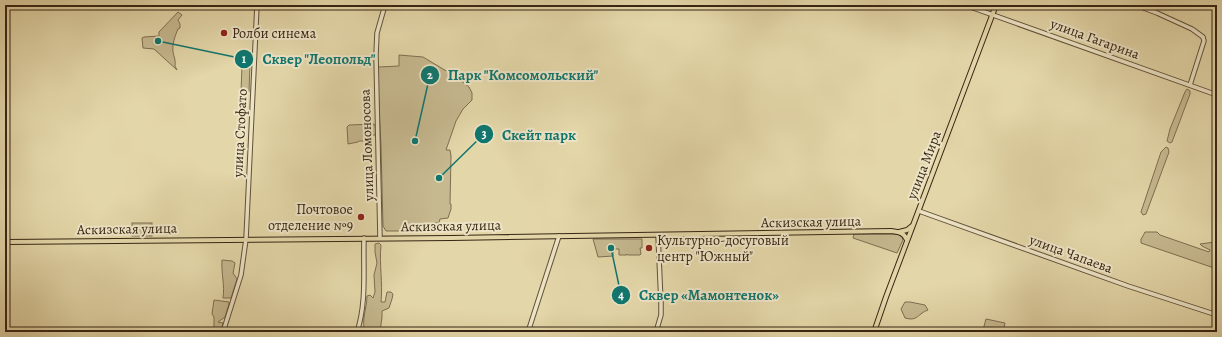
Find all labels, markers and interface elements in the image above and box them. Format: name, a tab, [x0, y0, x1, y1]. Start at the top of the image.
street label: улица Гагарина	[1047, 14, 1143, 64]
place label: Ролби синема	[232, 24, 317, 43]
marker: Ролби синема	[219, 28, 229, 38]
callout: Сквер "Леопольд"	[234, 46, 384, 73]
text: Сквер "Леопольд"	[262, 49, 376, 69]
text: 1	[242, 51, 247, 67]
callout: Парк "Комсомольский"	[420, 61, 607, 88]
text: Парк "Комсомольский"	[448, 65, 599, 85]
text: 2	[427, 67, 433, 83]
street label: улица Стофато	[228, 88, 252, 179]
street label: улица Ломоносова	[356, 88, 378, 202]
callout: Скейт парк	[474, 121, 584, 148]
text: Скейт парк	[502, 125, 576, 145]
text: 3	[481, 126, 487, 142]
street label: улица Мира	[902, 127, 946, 203]
place label: Почтовое отделение №9	[268, 200, 353, 235]
marker: Почтовое отделение №9	[356, 212, 366, 222]
street label: Аскизская улица	[760, 212, 862, 232]
street label: Аскизская улица	[400, 216, 502, 236]
street label: Аскизская улица	[76, 219, 178, 239]
street label: улица Чапаева	[1026, 230, 1116, 278]
place label: Культурно-досуговый центр "Южный"	[657, 231, 789, 266]
marker: Культурно-досуговый центр "Южный"	[644, 243, 654, 253]
callout: Сквер «Мамонтенок»	[611, 281, 787, 308]
text: Сквер «Мамонтенок»	[639, 285, 779, 305]
text: 4	[618, 287, 624, 303]

